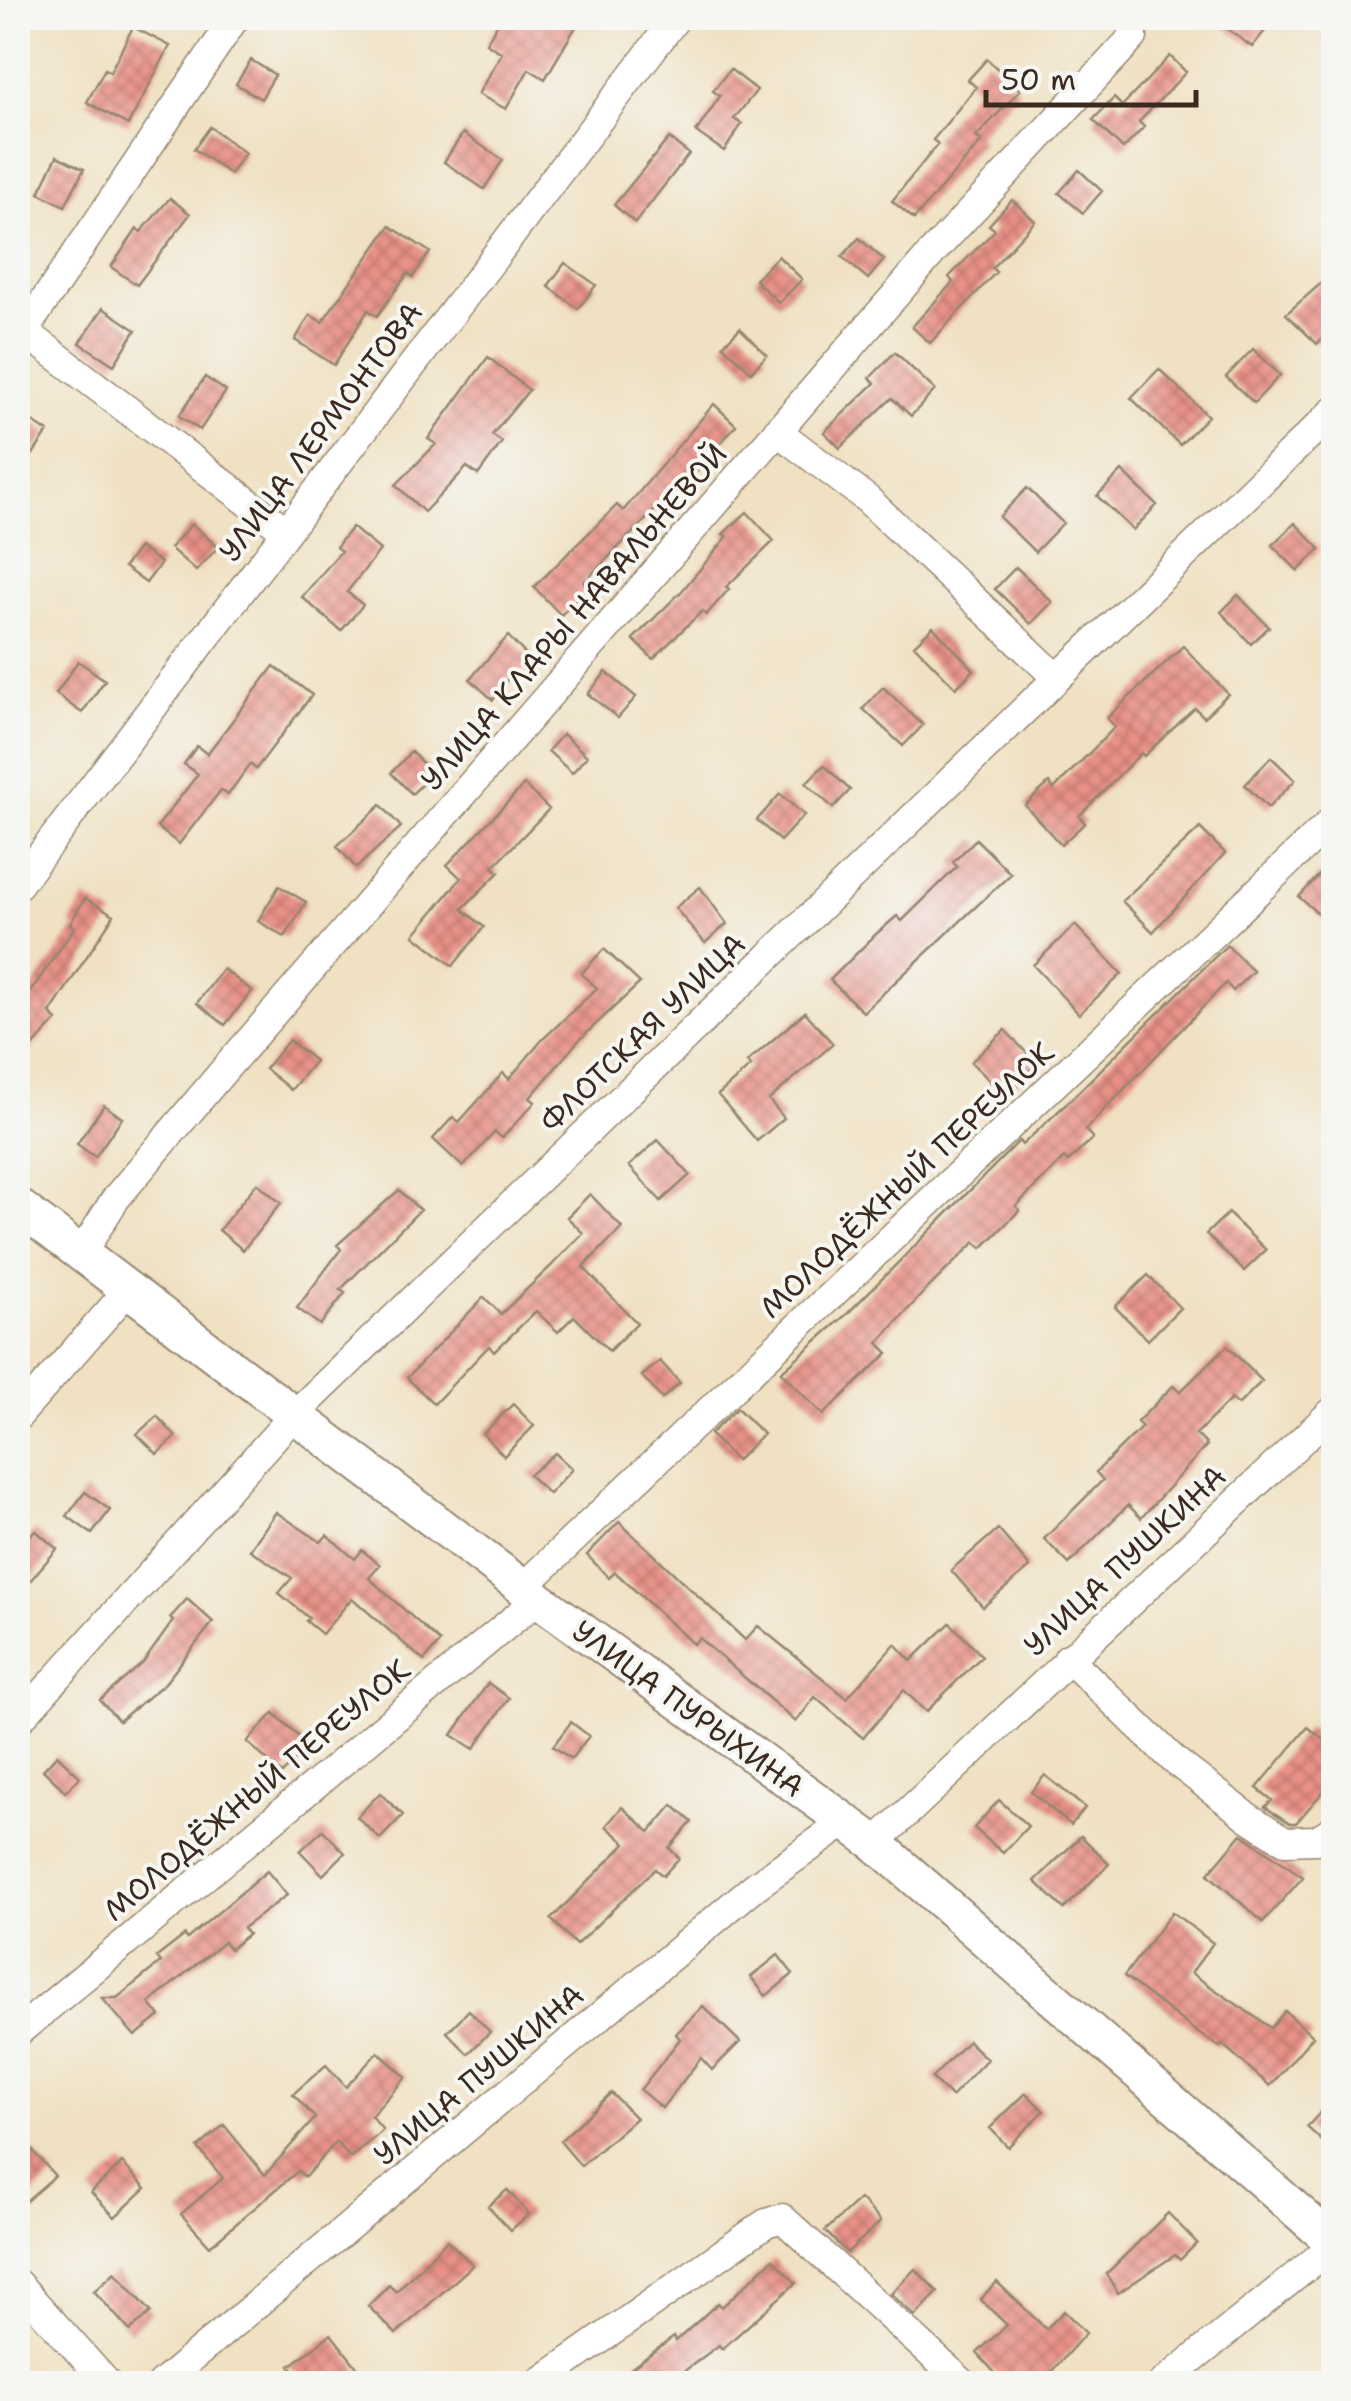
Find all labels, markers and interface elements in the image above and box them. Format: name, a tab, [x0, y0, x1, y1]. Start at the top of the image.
scale bar	[986, 45, 1196, 107]
text: 50 m	[1001, 59, 1076, 100]
street label: УЛИЦА ЛЕРМОНТОВА	[209, 293, 432, 570]
street label: УЛИЦА КЛАРЫ НАВАЛЬНЕВОЙ	[411, 434, 736, 799]
street label: ФЛОТСКАЯ УЛИЦА	[531, 924, 754, 1141]
street label: МОЛОДЁЖНЫЙ ПЕРЕУЛОК	[751, 1032, 1063, 1327]
street label: УЛИЦА ПУШКИНА	[1015, 1456, 1235, 1665]
street label: УЛИЦА ПУРЫХИНА	[564, 1610, 813, 1807]
street label: МОЛОДЁЖНЫЙ ПЕРЕУЛОК	[95, 1649, 419, 1930]
street label: УЛИЦА ПУШКИНА	[365, 1974, 592, 2175]

